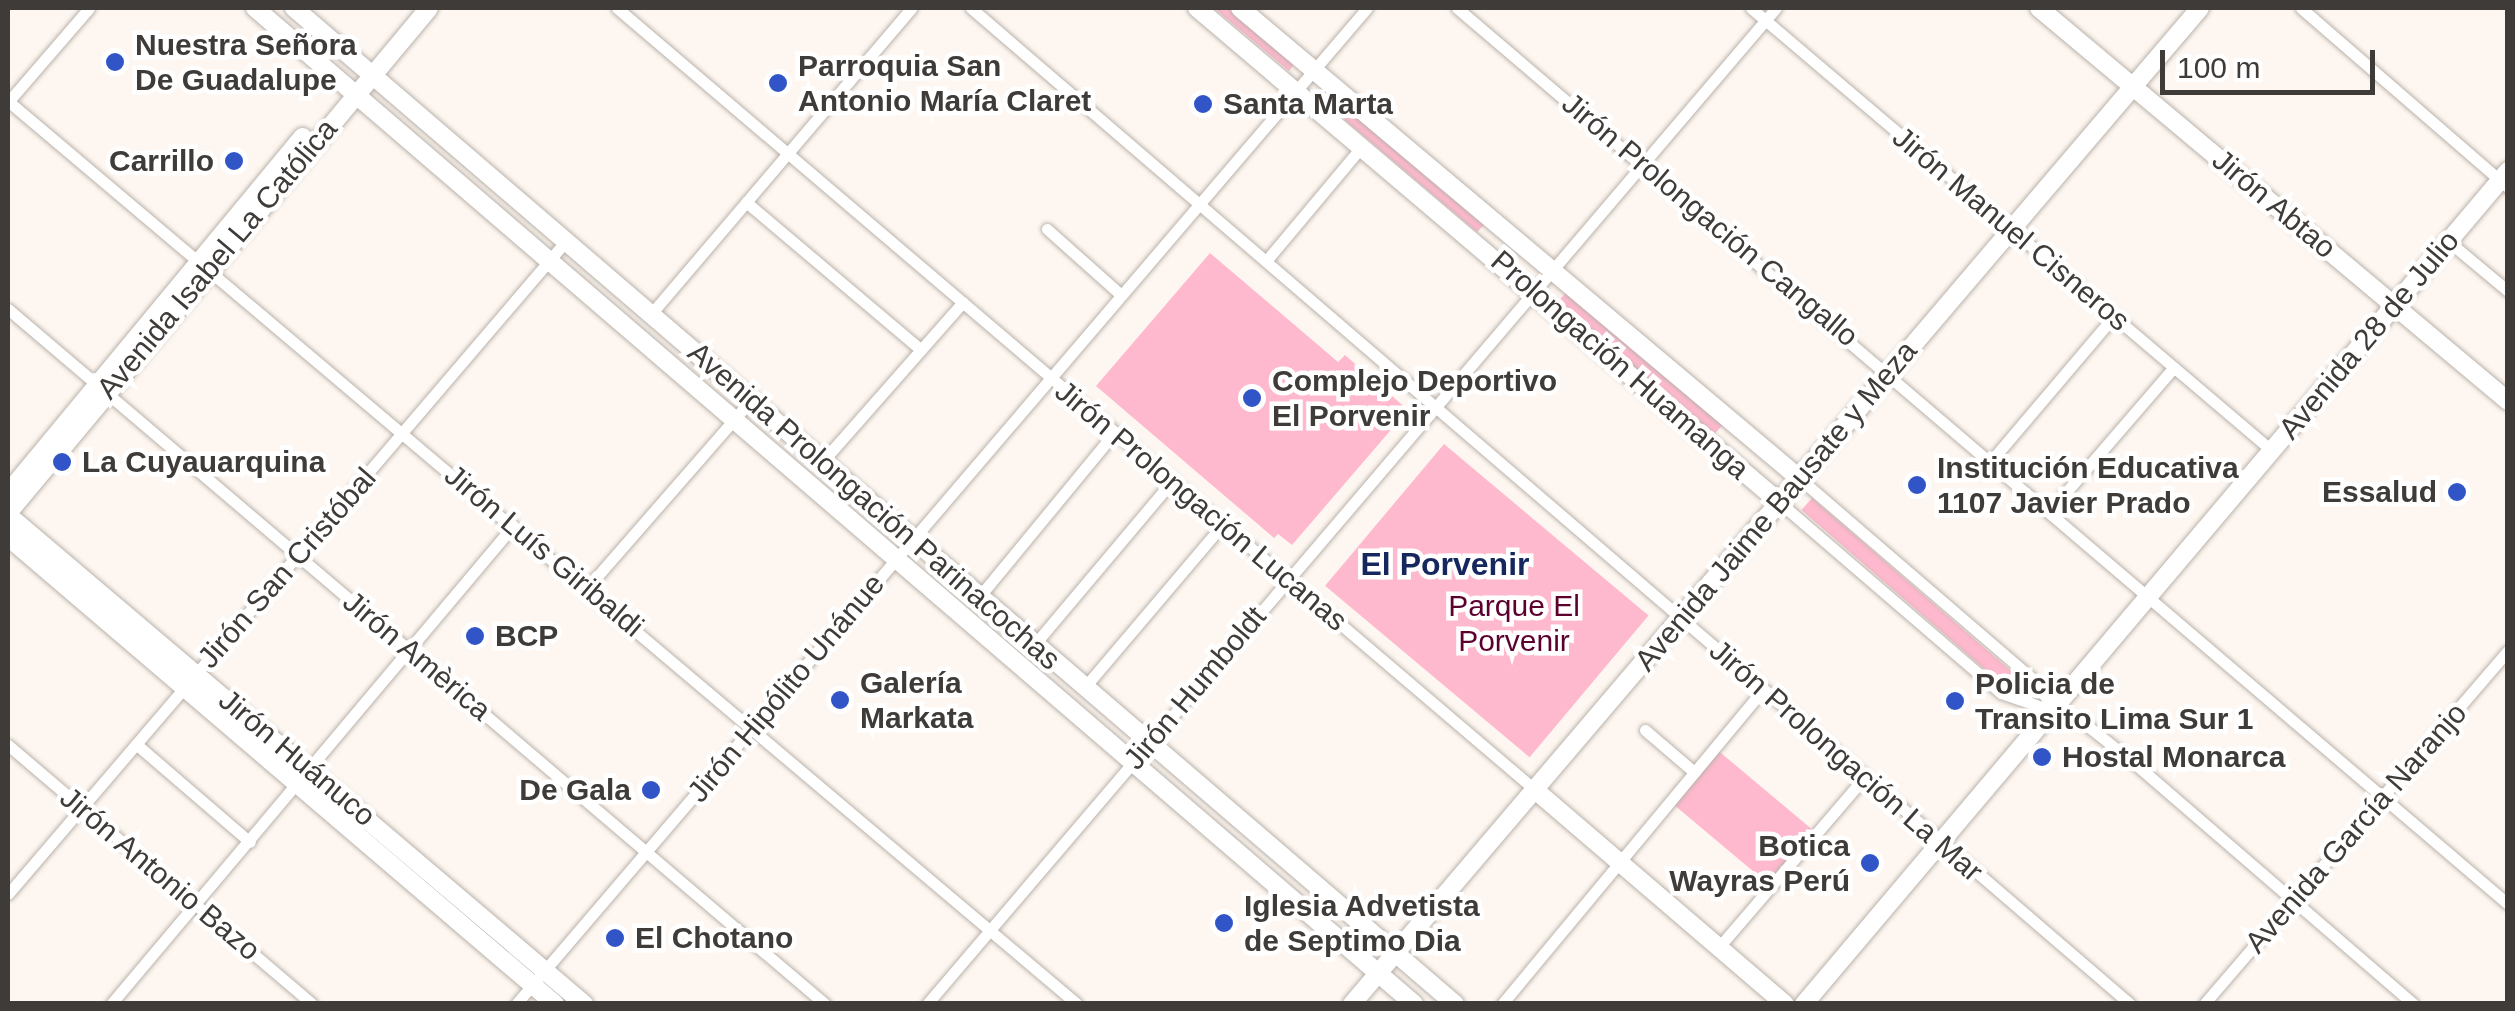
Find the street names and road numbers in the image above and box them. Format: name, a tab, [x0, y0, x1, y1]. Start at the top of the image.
street label: Jirón Prolongación Cangallo	[1555, 86, 1865, 354]
street label: Avenida Isabel La Católica	[89, 112, 345, 406]
street label: Jirón Manuel Cisneros	[1885, 119, 2137, 339]
street label: Jirón Abtao	[2204, 141, 2344, 267]
street label: Avenida 28 de Julio	[2271, 223, 2467, 447]
street label: Prolongación Huamanga	[1484, 243, 1756, 487]
street label: Avenida Prolongación Parinacochas	[681, 334, 1067, 678]
street label: Avenida Jaime Bausate y Meza	[1627, 334, 1925, 678]
street label: Jirón Prolongación Lucanas	[1048, 373, 1354, 639]
street label: Jirón Luís Giribaldi	[437, 457, 651, 645]
street label: Jirón San Cristóbal	[190, 461, 384, 675]
street label: Jirón Hipólito Unánue	[680, 567, 892, 809]
street label: Jirón Amèrica	[335, 583, 499, 729]
street label: Jirón Humboldt	[1116, 599, 1274, 777]
street label: Jirón Prolongación La Mar	[1702, 633, 1990, 889]
street label: Jirón Huánuco	[211, 682, 383, 834]
street label: Avenida García Naranjo	[2238, 696, 2474, 960]
street label: Jirón Antonio Bazo	[52, 779, 268, 969]

